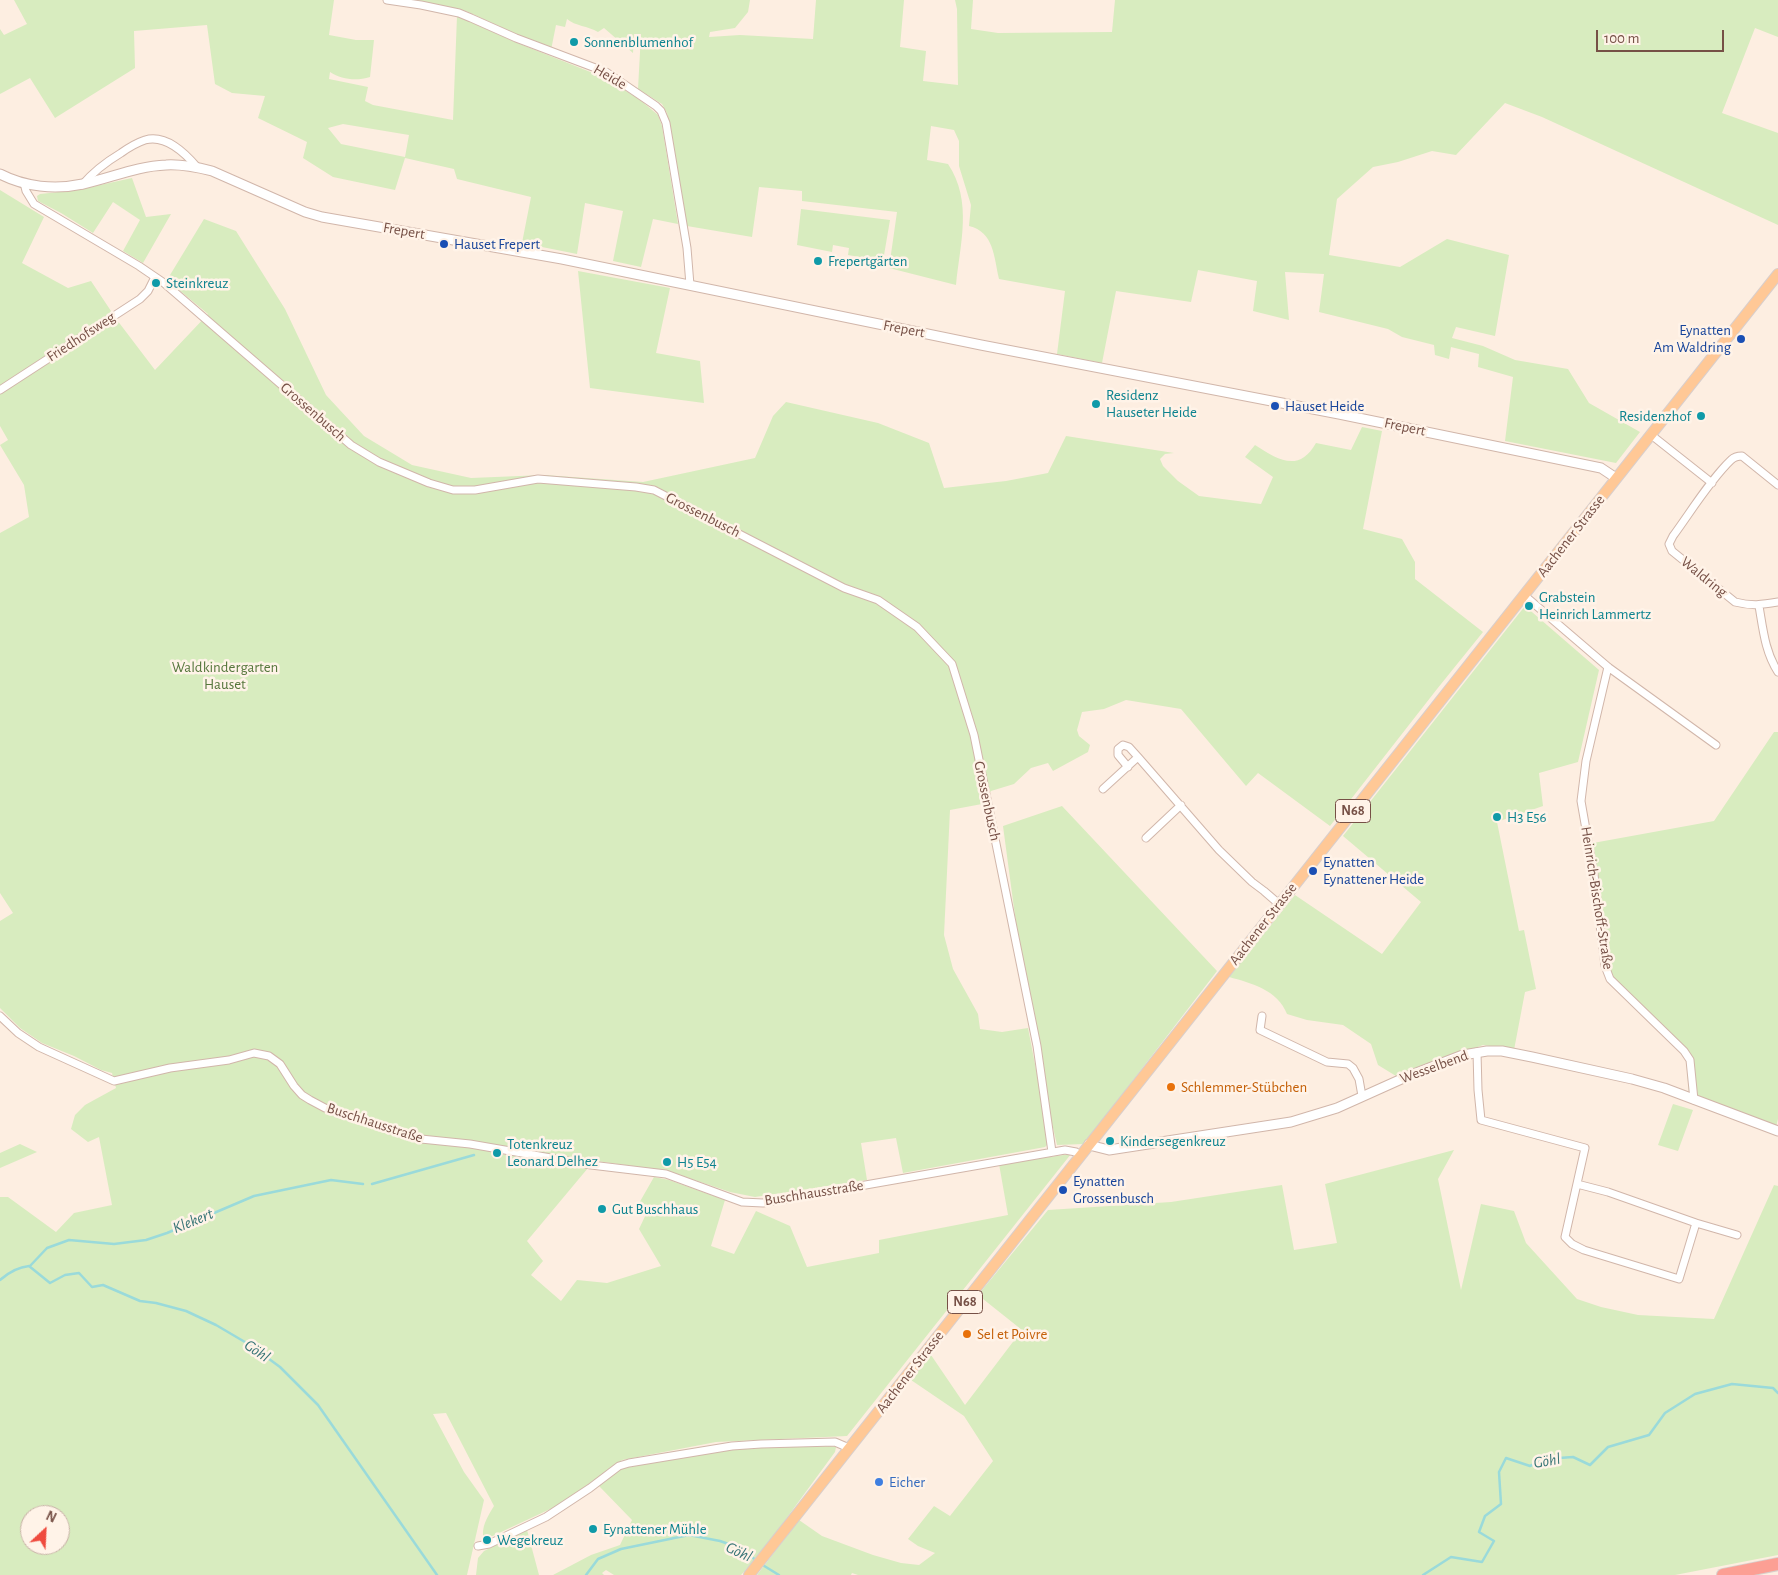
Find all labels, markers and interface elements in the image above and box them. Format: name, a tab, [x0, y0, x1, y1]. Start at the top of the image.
scale bar	[1598, 20, 1726, 52]
text: 100 m	[1604, 31, 1639, 46]
place label: Sonnenblumenhof	[584, 33, 693, 51]
marker: Sonnenblumenhof	[568, 36, 580, 48]
street label: Heide	[590, 60, 630, 94]
street label: Frepert	[382, 219, 426, 243]
place label: Hauset Frepert	[454, 235, 540, 253]
marker: Hauset Frepert	[438, 238, 450, 250]
place label: Frepertgärten	[828, 252, 908, 270]
marker: Frepertgärten	[812, 255, 824, 267]
place label: Steinkreuz	[166, 274, 228, 292]
marker: Steinkreuz	[150, 277, 162, 289]
street label: Friedhofsweg	[43, 308, 119, 366]
street label: Frepert	[882, 316, 926, 342]
place label: Eynatten Am Waldring	[1653, 321, 1731, 356]
marker: Eynatten Am Waldring	[1735, 333, 1747, 345]
street label: Grossenbusch	[276, 379, 350, 445]
place label: Residenz Hauseter Heide	[1106, 386, 1197, 421]
place label: Hauset Heide	[1285, 397, 1364, 415]
marker: Residenz Hauseter Heide	[1090, 398, 1102, 410]
marker: Hauset Heide	[1269, 400, 1281, 412]
place label: Residenzhof	[1619, 407, 1691, 425]
marker: Residenzhof	[1695, 410, 1707, 422]
street label: Frepert	[1383, 414, 1427, 440]
street label: Grossenbusch	[663, 489, 743, 541]
street label: Aachener Strasse	[1533, 491, 1609, 581]
street label: Waldring	[1677, 553, 1731, 601]
place label: Grabstein Heinrich Lammertz	[1539, 588, 1651, 623]
marker: Grabstein Heinrich Lammertz	[1523, 600, 1535, 612]
park label: Waldkindergarten Hauset	[172, 658, 278, 693]
street label: Grossenbusch	[970, 759, 1004, 843]
road number: N68	[1336, 799, 1370, 822]
place label: H3 E56	[1507, 808, 1546, 826]
marker: H3 E56	[1491, 811, 1503, 823]
street label: Heinrich-Bischoff-Straße	[1577, 825, 1617, 971]
place label: Eynatten Eynattener Heide	[1323, 853, 1424, 888]
marker: Eynatten Eynattener Heide	[1307, 865, 1319, 877]
street label: Aachener Strasse	[1225, 879, 1301, 969]
street label: Wesselbend	[1397, 1046, 1471, 1088]
place label: Schlemmer-Stübchen	[1181, 1078, 1307, 1096]
marker: Schlemmer-Stübchen	[1165, 1081, 1177, 1093]
street label: Buschhausstraße	[325, 1099, 425, 1147]
place label: Kindersegenkreuz	[1120, 1132, 1226, 1150]
place label: Totenkreuz Leonard Delhez	[507, 1135, 598, 1170]
marker: Kindersegenkreuz	[1104, 1135, 1116, 1147]
marker: Totenkreuz Leonard Delhez	[491, 1147, 503, 1159]
place label: H5 E54	[677, 1153, 717, 1171]
marker: H5 E54	[661, 1156, 673, 1168]
place label: Eynatten Grossenbusch	[1073, 1172, 1154, 1207]
street label: Buschhausstraße	[763, 1176, 865, 1210]
marker: Eynatten Grossenbusch	[1057, 1184, 1069, 1196]
place label: Gut Buschhaus	[612, 1200, 698, 1218]
marker: Gut Buschhaus	[596, 1203, 608, 1215]
water label: Klekert	[170, 1204, 216, 1238]
road number: N68	[948, 1290, 982, 1314]
place label: Sel et Poivre	[977, 1325, 1047, 1343]
street label: Aachener Strasse	[872, 1327, 948, 1417]
marker: Sel et Poivre	[961, 1328, 973, 1340]
water label: Göhl	[240, 1336, 274, 1366]
water label: Göhl	[1532, 1449, 1562, 1473]
place label: Eicher	[889, 1473, 925, 1491]
marker: Eicher	[873, 1476, 885, 1488]
north arrow	[20, 1505, 70, 1555]
text: N	[44, 1509, 58, 1526]
place label: Eynattener Mühle	[603, 1520, 707, 1538]
marker: Eynattener Mühle	[587, 1523, 599, 1535]
place label: Wegekreuz	[497, 1531, 563, 1549]
marker: Wegekreuz	[481, 1534, 493, 1546]
water label: Göhl	[723, 1538, 755, 1566]

